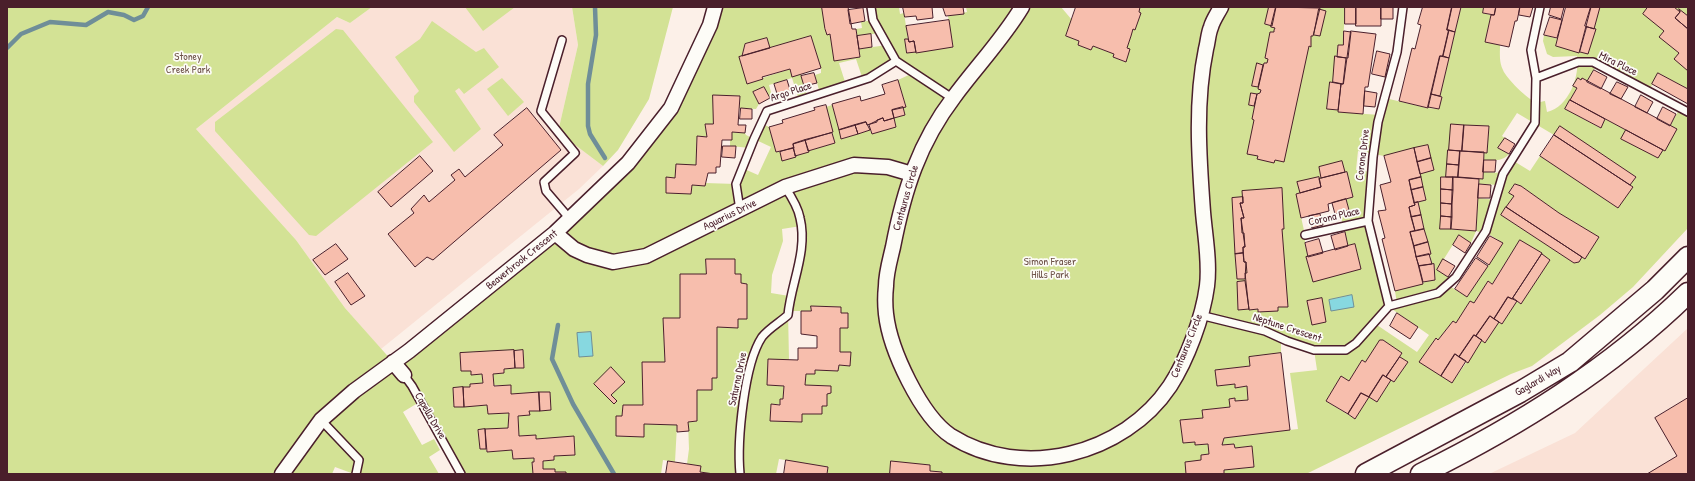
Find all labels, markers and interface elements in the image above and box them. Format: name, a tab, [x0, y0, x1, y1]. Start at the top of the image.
street label: Mira Place	[1597, 49, 1639, 79]
park label: Stoney Creek Park	[166, 50, 210, 76]
street label: Argo Place	[769, 79, 813, 105]
street label: Corona Drive	[1353, 129, 1373, 181]
street label: Centaurus Circle	[890, 164, 922, 232]
street label: Aquarius Drive	[701, 196, 759, 234]
street label: Corona Place	[1307, 205, 1361, 229]
street label: Beaverbrook Crescent	[484, 227, 560, 293]
park label: Simon Fraser Hills Park	[1024, 255, 1076, 281]
street label: Neptune Crescent	[1251, 311, 1323, 345]
street label: Centaurus Circle	[1168, 312, 1206, 380]
street label: Saturna Drive	[726, 351, 750, 407]
street label: Gaglardi Way	[1513, 363, 1563, 399]
street label: Capella Drive	[411, 390, 449, 442]

